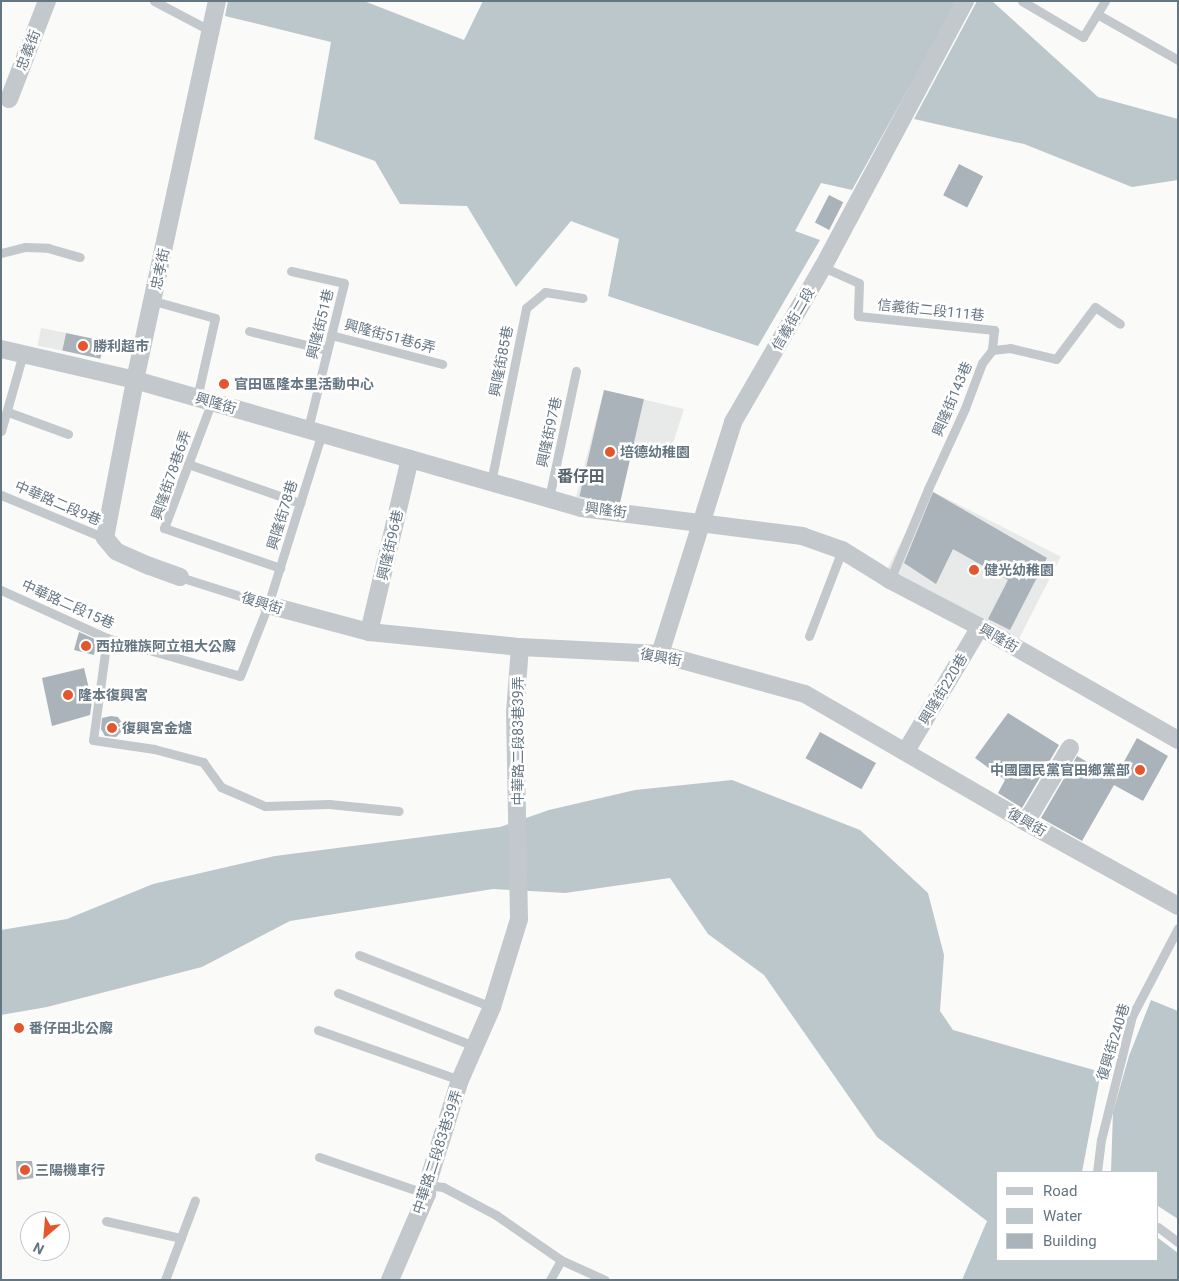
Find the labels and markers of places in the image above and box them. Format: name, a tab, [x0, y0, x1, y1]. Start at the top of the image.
place label: 勝利超市	[93, 338, 149, 354]
marker: 勝利超市	[77, 340, 89, 352]
place label: 官田區隆本里活動中心	[234, 376, 374, 392]
marker: 官田區隆本里活動中心	[218, 378, 230, 390]
place label: 培德幼稚園	[620, 444, 690, 460]
marker: 培德幼稚園	[604, 446, 616, 458]
place label: 健光幼稚園	[984, 562, 1054, 578]
marker: 健光幼稚園	[968, 564, 980, 576]
place label: 西拉雅族阿立祖大公廨	[96, 638, 236, 654]
marker: 西拉雅族阿立祖大公廨	[80, 640, 92, 652]
place label: 隆本復興宮	[78, 687, 148, 703]
marker: 隆本復興宮	[62, 689, 74, 701]
place label: 復興宮金爐	[122, 720, 192, 736]
marker: 復興宮金爐	[106, 722, 118, 734]
place label: 中國國民黨官田鄉黨部	[990, 762, 1130, 778]
marker: 中國國民黨官田鄉黨部	[1134, 764, 1146, 776]
place label: 番仔田北公廨	[29, 1020, 113, 1036]
marker: 番仔田北公廨	[13, 1022, 25, 1034]
place label: 三陽機車行	[35, 1162, 105, 1178]
marker: 三陽機車行	[19, 1164, 31, 1176]

